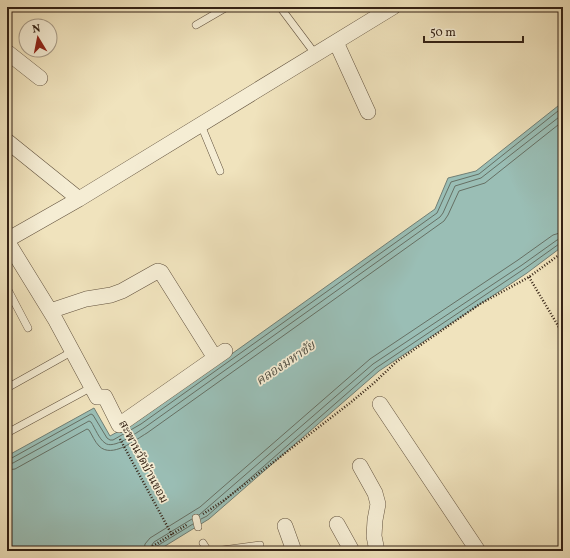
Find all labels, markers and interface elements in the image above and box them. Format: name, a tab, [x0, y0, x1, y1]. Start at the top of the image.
north arrow	[18, 18, 58, 58]
scale bar	[424, 18, 523, 44]
text: N	[31, 22, 42, 38]
text: 50 m	[430, 25, 456, 41]
water label: คลองมหาชัย	[253, 337, 320, 391]
street label: สะพานวัดบ้านขอม	[114, 418, 172, 506]

